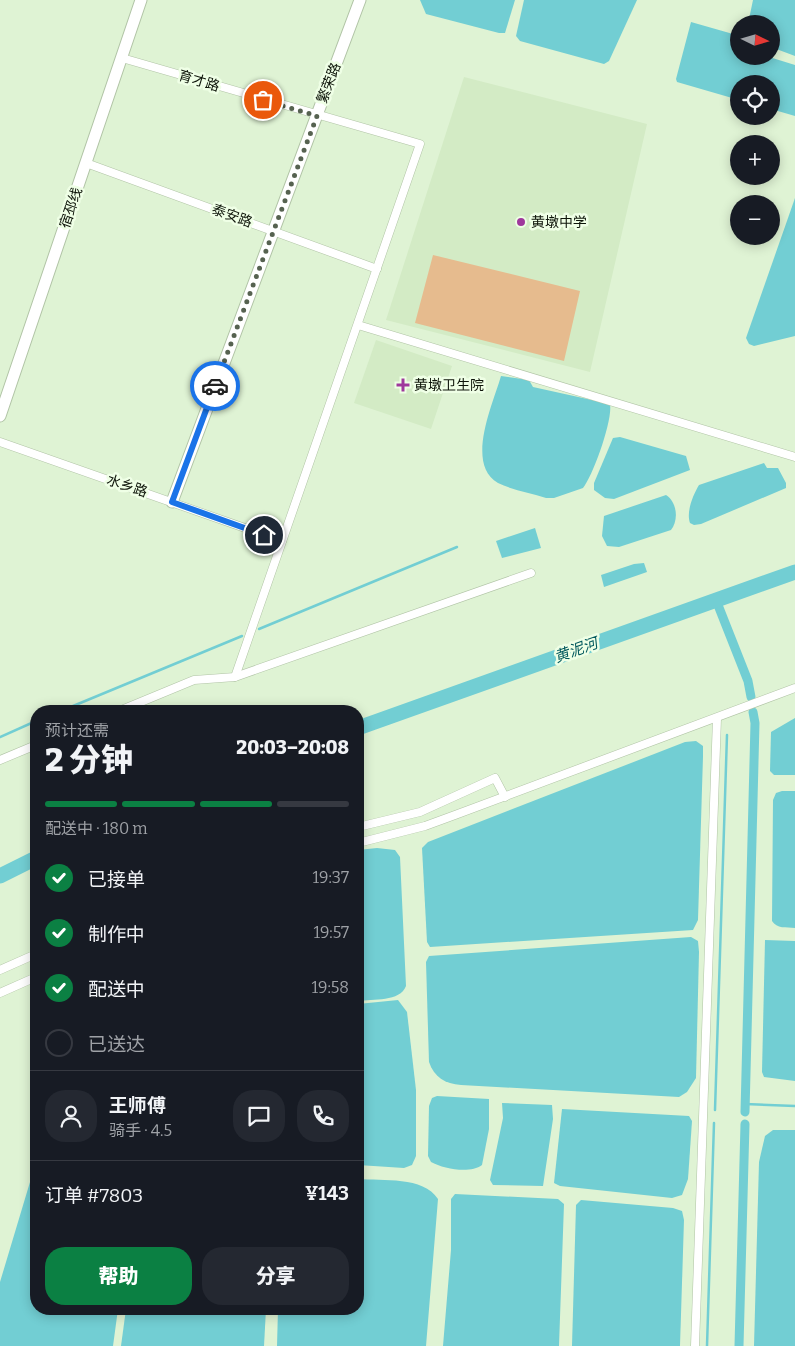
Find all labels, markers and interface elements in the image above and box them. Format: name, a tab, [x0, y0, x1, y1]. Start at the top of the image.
north arrow	[730, 15, 780, 65]
map controls	[730, 15, 780, 245]
street label: 繁荣路	[314, 60, 344, 106]
street label: 育才路	[176, 67, 222, 95]
button: locate	[730, 75, 780, 125]
pin	[242, 79, 284, 121]
icon: bag	[249, 86, 277, 114]
button: +	[730, 135, 780, 185]
street label: 宿邳线	[56, 185, 86, 231]
button: −	[730, 195, 780, 245]
street label: 泰安路	[209, 201, 255, 231]
place label: 黄墩中学	[531, 214, 587, 231]
marker: 黄墩中学	[515, 216, 527, 228]
courier	[190, 361, 240, 411]
icon: car	[201, 372, 229, 400]
place label: 黄墩卫生院	[414, 377, 484, 394]
marker: 黄墩卫生院	[396, 378, 410, 392]
street label: 水乡路	[104, 471, 150, 501]
pin	[243, 514, 285, 556]
icon: home	[250, 521, 278, 549]
water label: 黄泥河	[552, 633, 603, 666]
text: 预计还需	[45, 721, 109, 740]
text: 20:03–20:08	[236, 736, 349, 759]
text: 2 分钟	[45, 741, 133, 779]
text: 配送中 · 180 m	[45, 819, 148, 838]
icon: check	[45, 864, 73, 892]
text: 已接单	[88, 868, 145, 891]
text: 19:37	[313, 868, 349, 887]
icon: check	[45, 919, 73, 947]
text: 制作中	[88, 923, 145, 946]
text: 19:57	[313, 923, 349, 942]
icon: check	[45, 974, 73, 1002]
text: 配送中	[88, 978, 145, 1001]
text: 19:58	[312, 978, 349, 997]
text: 已送达	[88, 1033, 145, 1056]
button: person	[45, 1090, 97, 1142]
button: chat	[233, 1090, 285, 1142]
button: phone	[297, 1090, 349, 1142]
text: 王师傅	[109, 1094, 166, 1117]
text: 骑手 · 4.5	[109, 1121, 172, 1140]
text: ¥143	[305, 1182, 349, 1205]
text: 订单 #7803	[45, 1184, 143, 1207]
button: 帮助	[45, 1247, 192, 1305]
button: 分享	[202, 1247, 349, 1305]

